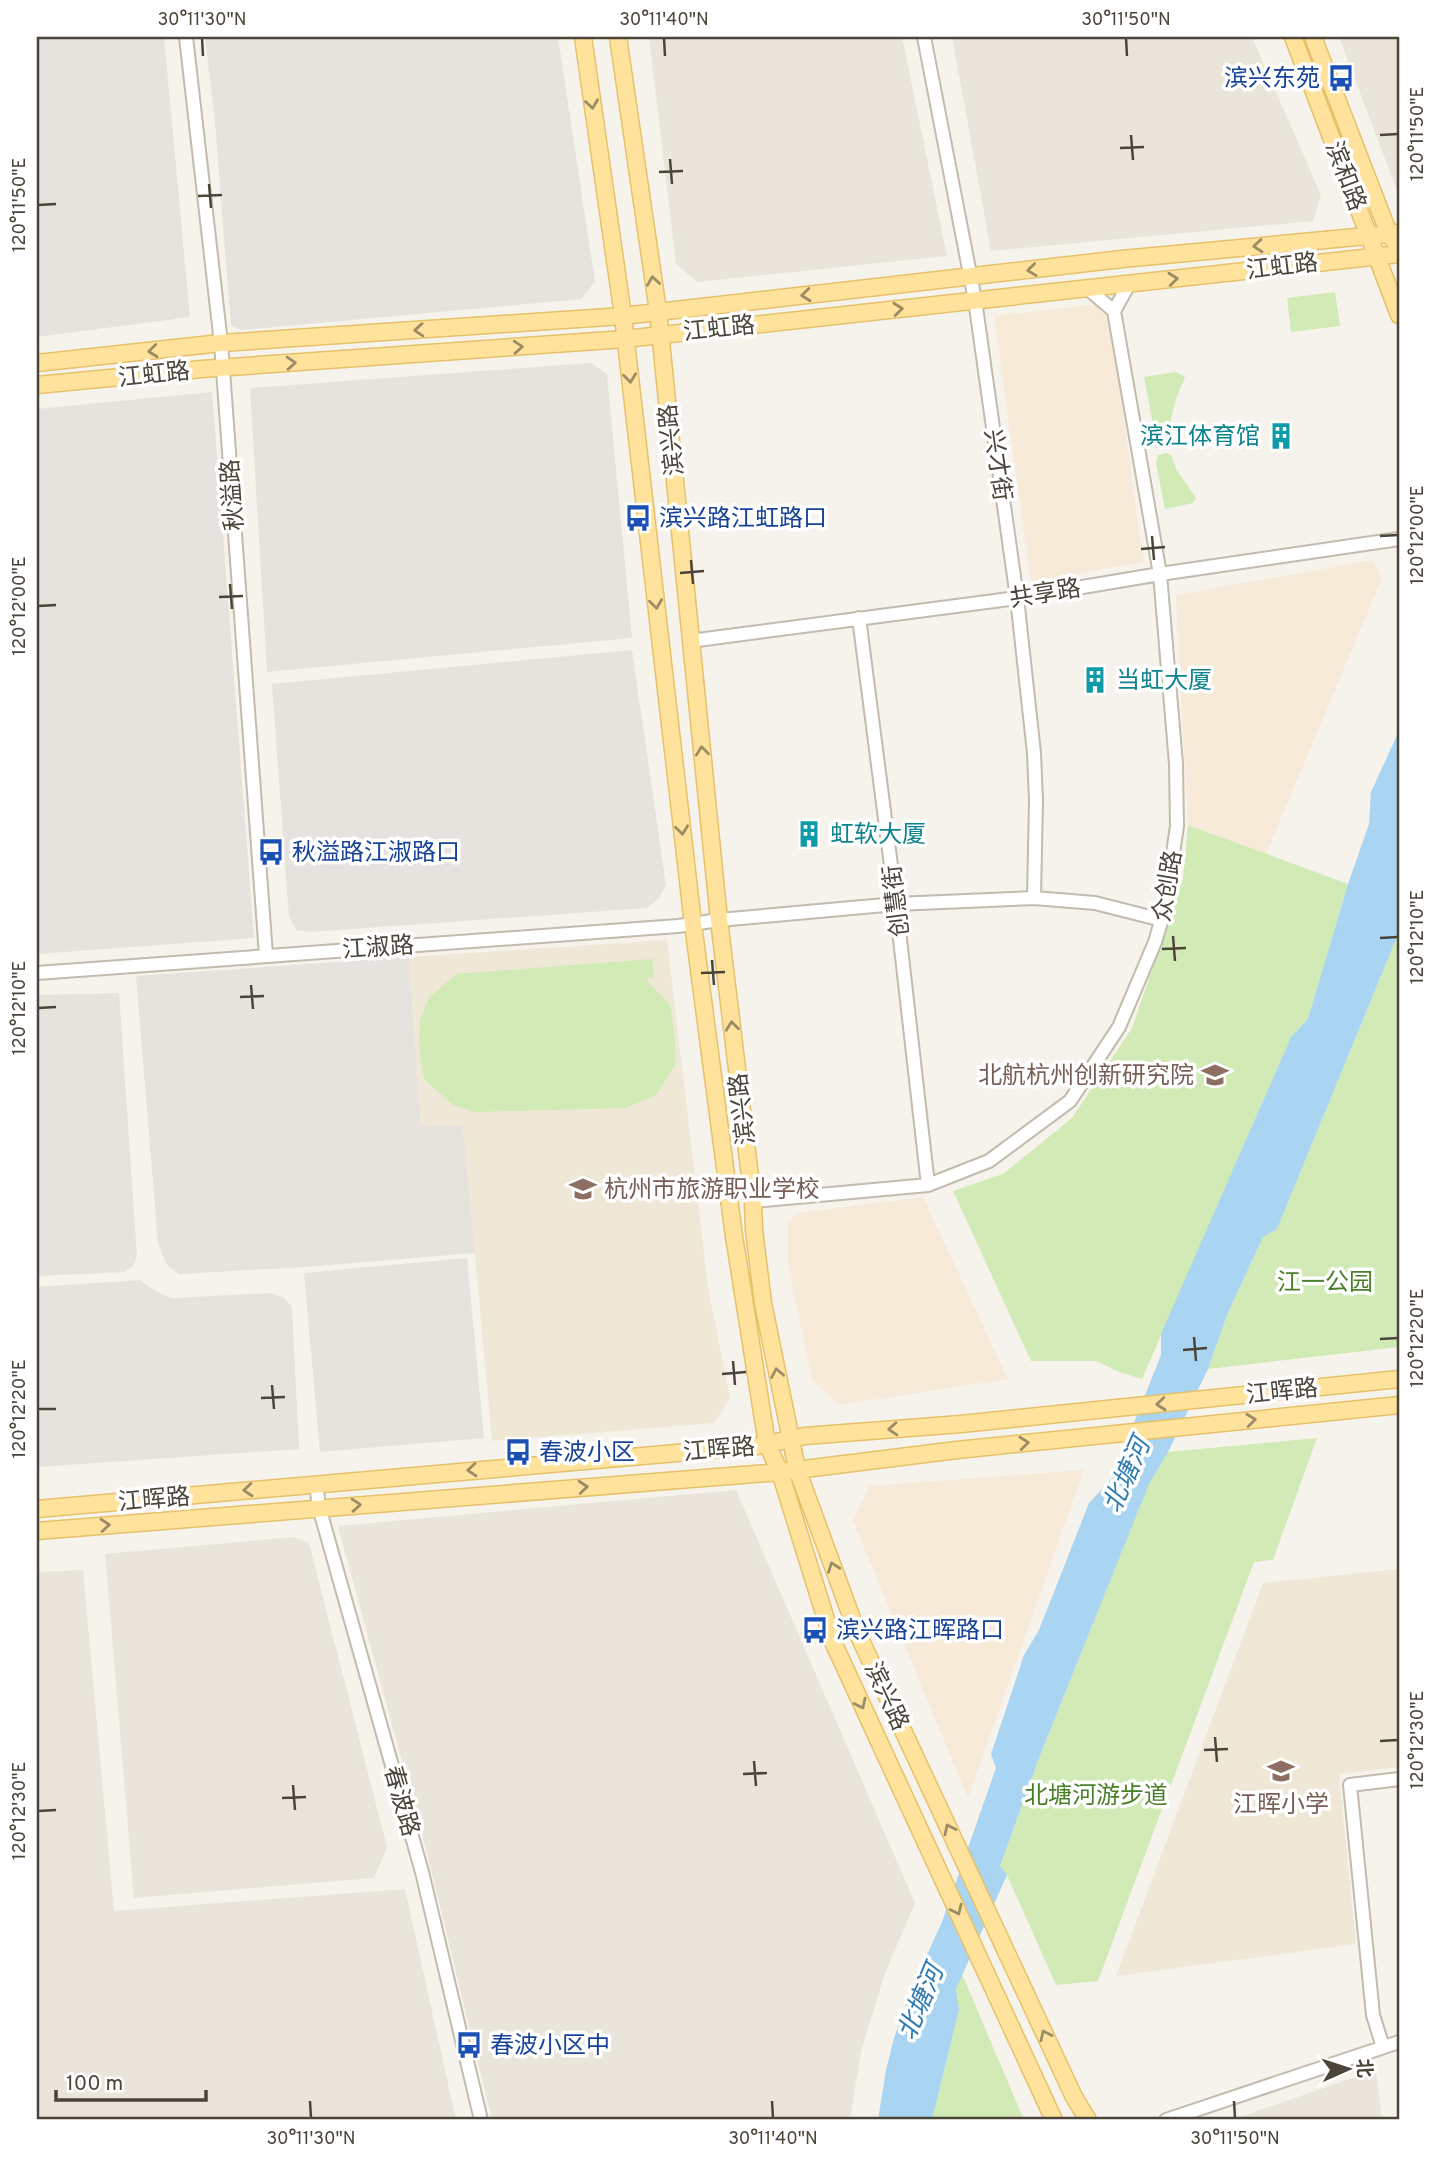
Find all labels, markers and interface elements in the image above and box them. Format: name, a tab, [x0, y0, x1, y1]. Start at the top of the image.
text: 30°11'30"N	[157, 9, 247, 32]
text: 30°11'40"N	[619, 9, 709, 32]
text: 30°11'50"N	[1081, 9, 1171, 32]
bus stop icon: 滨兴东苑	[1326, 63, 1356, 93]
place label: 滨兴东苑	[1224, 65, 1320, 95]
text: 120°11'50"E	[1407, 87, 1430, 181]
one-way arrow	[585, 98, 600, 110]
street label: 滨和路	[1317, 138, 1371, 216]
text: 120°11'50"E	[9, 158, 32, 252]
one-way arrow	[1252, 239, 1264, 254]
street label: 江虹路	[1245, 249, 1320, 287]
one-way arrow	[1026, 263, 1038, 278]
one-way arrow	[1168, 271, 1179, 286]
one-way arrow	[646, 275, 661, 287]
one-way arrow	[800, 287, 811, 302]
one-way arrow	[893, 301, 904, 316]
street label: 江虹路	[682, 311, 757, 349]
one-way arrow	[413, 322, 424, 337]
one-way arrow	[513, 339, 524, 354]
one-way arrow	[148, 343, 159, 358]
one-way arrow	[286, 356, 297, 371]
street label: 江虹路	[117, 357, 192, 395]
one-way arrow	[622, 372, 637, 384]
street label: 滨兴路	[654, 402, 692, 477]
building icon: 滨江体育馆	[1266, 421, 1296, 451]
place label: 滨江体育馆	[1140, 423, 1260, 453]
street label: 兴才街	[976, 428, 1016, 503]
street label: 秋溢路	[217, 458, 251, 532]
text: 120°12'00"E	[1407, 485, 1430, 585]
bus stop icon: 滨兴路江虹路口	[623, 503, 653, 533]
place label: 滨兴路江虹路口	[659, 505, 827, 535]
text: 120°12'00"E	[9, 556, 32, 656]
street label: 共享路	[1007, 575, 1083, 615]
one-way arrow	[648, 598, 663, 610]
building icon: 当虹大厦	[1080, 665, 1110, 695]
place label: 当虹大厦	[1116, 667, 1212, 697]
one-way arrow	[694, 745, 709, 757]
building icon: 虹软大厦	[794, 819, 824, 849]
place label: 虹软大厦	[830, 821, 926, 851]
one-way arrow	[675, 824, 690, 836]
bus stop icon: 秋溢路江淑路口	[256, 837, 286, 867]
place label: 秋溢路江淑路口	[292, 839, 460, 869]
street label: 众创路	[1148, 848, 1190, 924]
street label: 创慧街	[879, 863, 917, 938]
text: 120°12'10"E	[1407, 890, 1430, 984]
street label: 江淑路	[341, 932, 415, 966]
text: 120°12'10"E	[9, 961, 32, 1055]
one-way arrow	[724, 1020, 739, 1032]
school or university icon: 北航杭州创新研究院	[1200, 1060, 1230, 1090]
place label: 北航杭州创新研究院	[978, 1062, 1194, 1092]
street label: 滨兴路	[725, 1071, 763, 1146]
school or university icon: 杭州市旅游职业学校	[568, 1174, 598, 1204]
place label: 杭州市旅游职业学校	[604, 1176, 820, 1206]
park label: 江一公园	[1277, 1269, 1373, 1299]
text: 120°12'20"E	[1407, 1289, 1430, 1387]
text: 120°12'20"E	[9, 1360, 32, 1458]
one-way arrow	[770, 1367, 785, 1379]
street label: 江晖路	[1245, 1374, 1320, 1412]
one-way arrow	[1155, 1396, 1167, 1411]
one-way arrow	[1246, 1413, 1257, 1428]
one-way arrow	[887, 1421, 898, 1436]
water label: 北塘河	[1097, 1429, 1161, 1518]
street label: 江晖路	[682, 1433, 756, 1469]
one-way arrow	[1019, 1436, 1030, 1451]
bus stop icon: 春波小区	[503, 1437, 533, 1467]
place label: 春波小区	[539, 1439, 635, 1469]
one-way arrow	[466, 1463, 478, 1478]
one-way arrow	[578, 1480, 589, 1495]
one-way arrow	[242, 1482, 253, 1497]
street label: 江晖路	[117, 1483, 191, 1519]
one-way arrow	[351, 1498, 362, 1513]
one-way arrow	[100, 1518, 111, 1533]
one-way arrow	[827, 1562, 841, 1574]
bus stop icon: 滨兴路江晖路口	[800, 1615, 830, 1645]
place label: 滨兴路江晖路口	[836, 1617, 1004, 1647]
street label: 滨兴路	[856, 1658, 914, 1736]
text: 120°12'30"E	[1407, 1691, 1430, 1789]
one-way arrow	[853, 1697, 867, 1709]
school or university icon: 江晖小学	[1266, 1756, 1296, 1786]
text: 120°12'30"E	[9, 1762, 32, 1860]
street label: 春波路	[376, 1763, 424, 1840]
park label: 北塘河游步道	[1024, 1782, 1168, 1812]
place label: 江晖小学	[1233, 1791, 1329, 1821]
one-way arrow	[943, 1824, 957, 1836]
one-way arrow	[949, 1903, 963, 1916]
water label: 北塘河	[892, 1956, 955, 2045]
bus stop icon: 春波小区中	[454, 2030, 484, 2060]
one-way arrow	[1039, 2030, 1053, 2042]
place label: 春波小区中	[490, 2032, 610, 2062]
north arrow	[1314, 2035, 1384, 2104]
text: 北	[1350, 2058, 1375, 2078]
scale bar	[56, 2059, 206, 2103]
text: 100 m	[66, 2071, 123, 2098]
text: 30°11'30"N	[266, 2128, 356, 2151]
text: 30°11'40"N	[728, 2128, 818, 2151]
text: 30°11'50"N	[1190, 2128, 1280, 2151]

